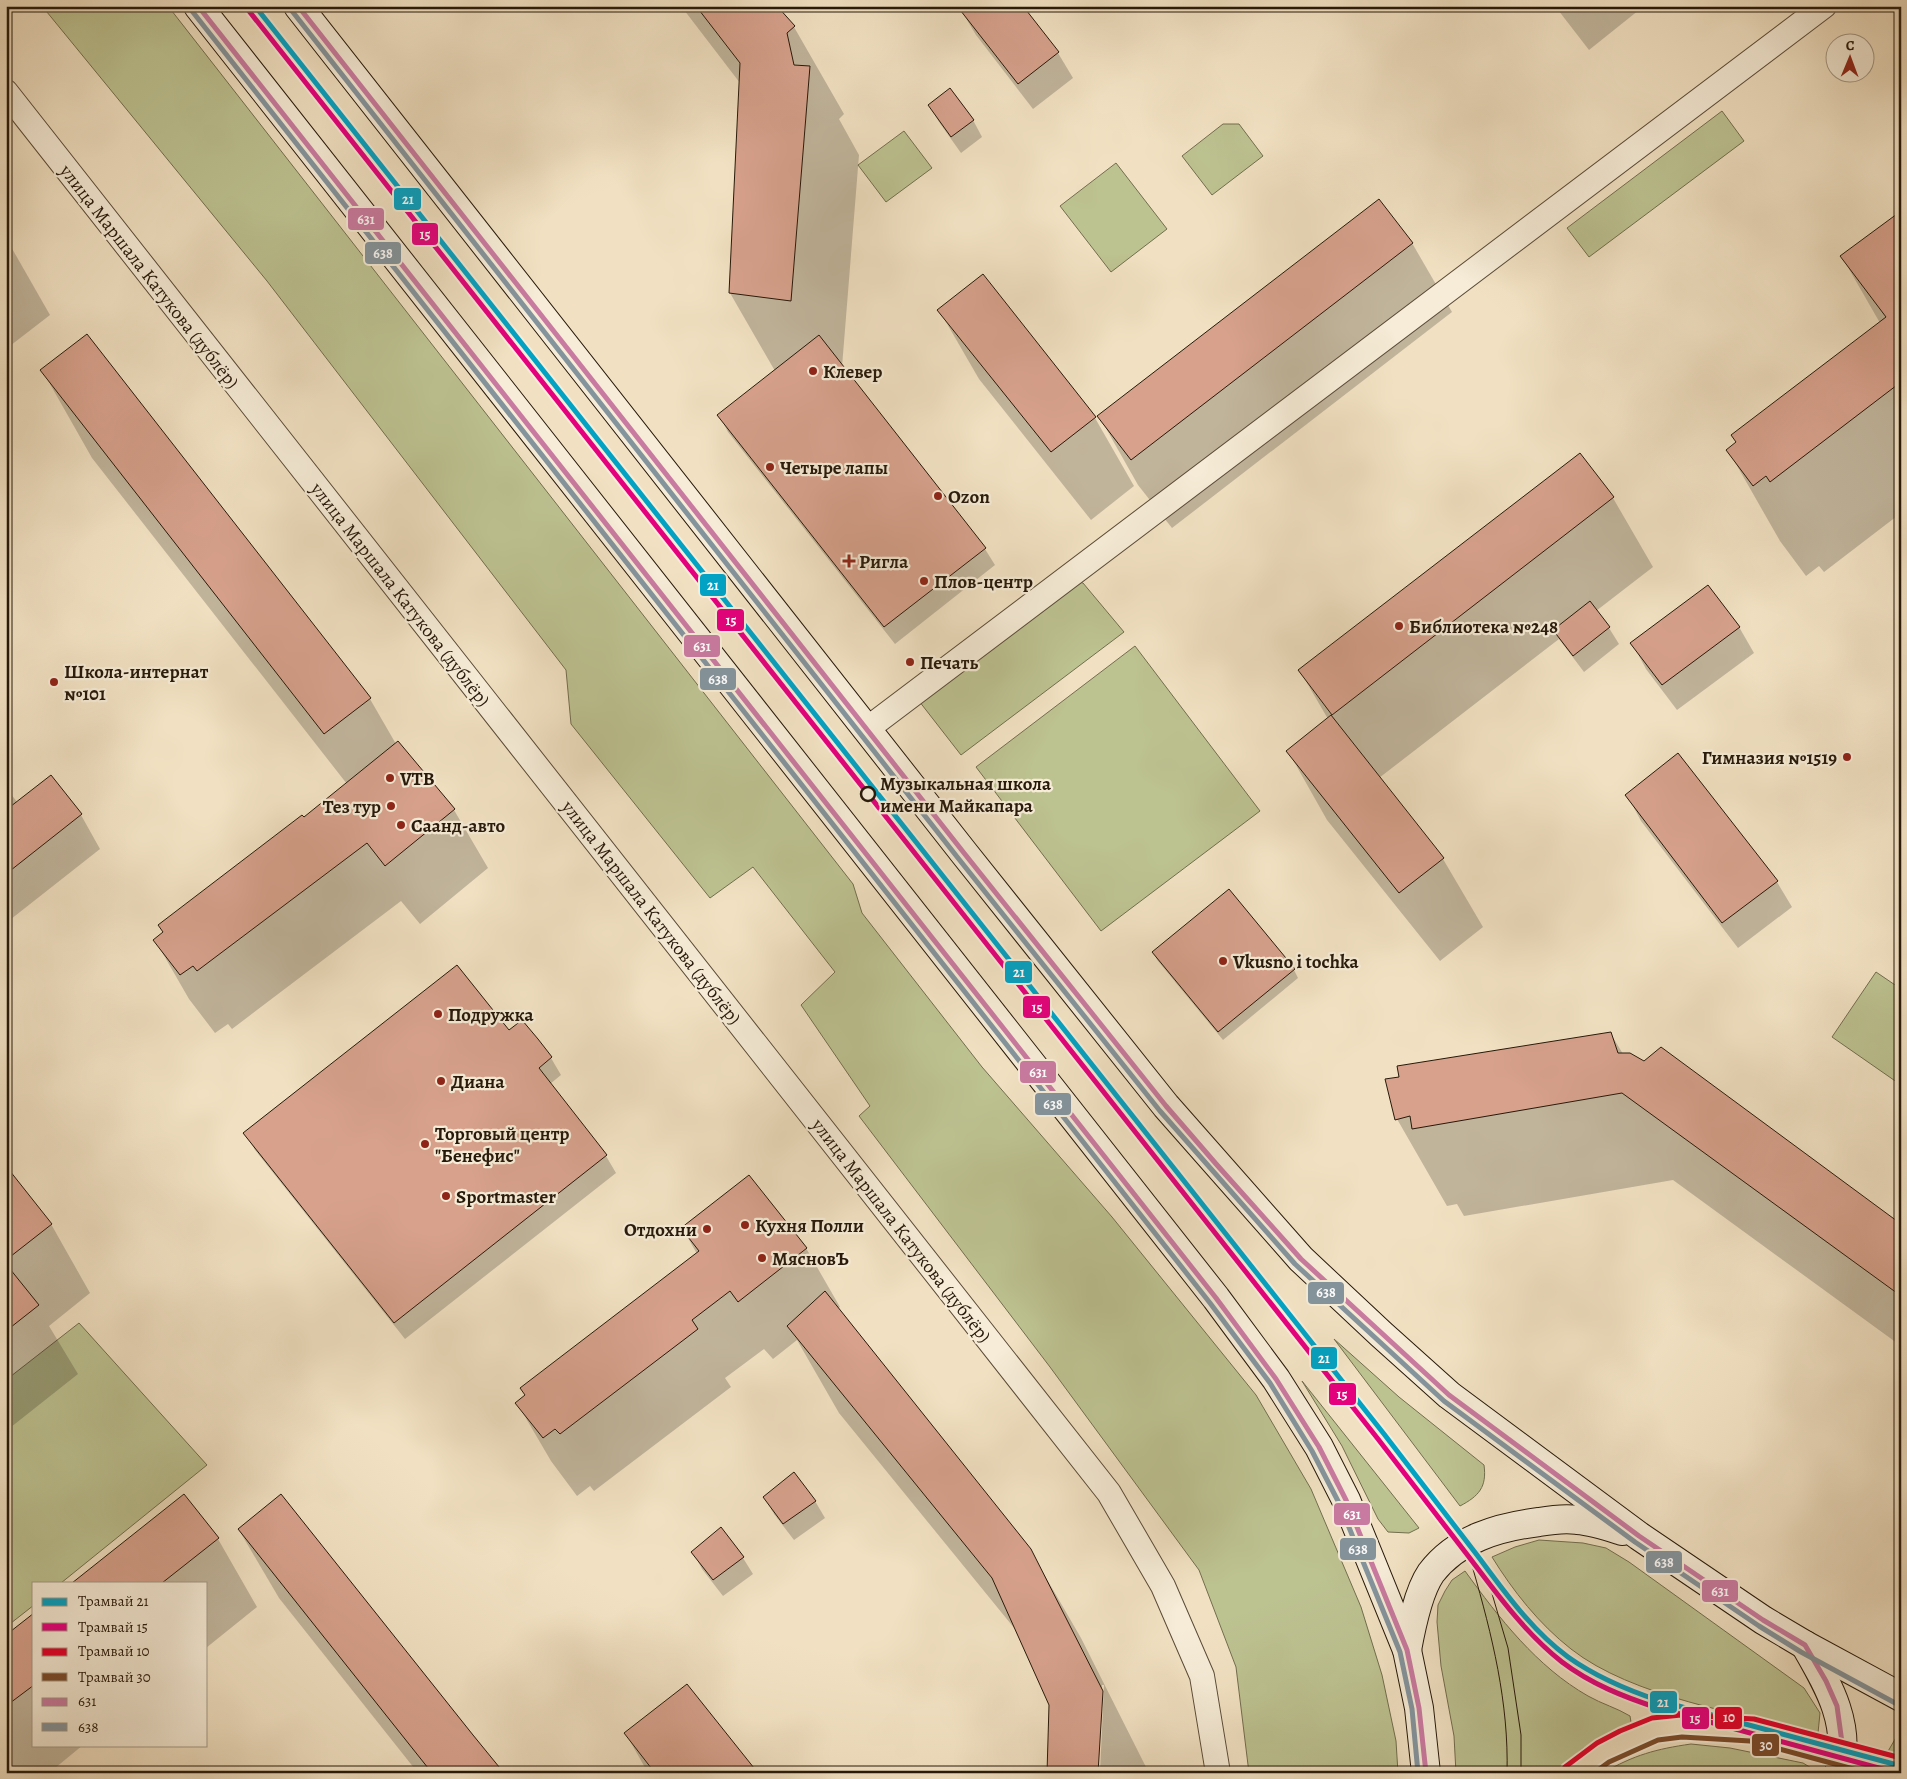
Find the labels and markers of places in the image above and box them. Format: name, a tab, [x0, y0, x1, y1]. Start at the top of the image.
place label: Клевер	[823, 359, 883, 385]
marker: Клевер	[807, 365, 819, 377]
place label: Четыре лапы	[780, 455, 888, 481]
marker: Четыре лапы	[764, 461, 776, 473]
place label: Ozon	[948, 484, 990, 510]
marker: Ozon	[932, 490, 944, 502]
place label: Ригла	[859, 549, 909, 575]
marker: Ригла	[843, 555, 855, 567]
place label: Плов-центр	[934, 569, 1033, 595]
marker: Плов-центр	[918, 575, 930, 587]
place label: Библиотека №248	[1409, 614, 1558, 640]
marker: Библиотека №248	[1393, 620, 1405, 632]
place label: Печать	[920, 650, 978, 676]
marker: Печать	[904, 656, 916, 668]
place label: Школа-интернат №101	[64, 659, 209, 707]
marker: Школа-интернат №101	[48, 676, 60, 688]
place label: Гимназия №1519	[1702, 745, 1837, 771]
marker: Гимназия №1519	[1841, 751, 1853, 763]
place label: VTB	[399, 766, 435, 792]
place label: Музыкальная школа имени Майкапара	[880, 771, 1052, 819]
marker: VTB	[384, 772, 396, 784]
marker: Музыкальная школа имени Майкапара	[860, 786, 876, 802]
place label: Тез тур	[323, 794, 381, 820]
marker: Тез тур	[385, 800, 397, 812]
place label: Саанд-авто	[411, 813, 506, 839]
marker: Саанд-авто	[395, 819, 407, 831]
place label: Vkusno i tochka	[1232, 949, 1359, 975]
marker: Vkusno i tochka	[1217, 955, 1229, 967]
place label: Подружка	[448, 1002, 534, 1028]
marker: Подружка	[432, 1008, 444, 1020]
place label: Диана	[451, 1069, 505, 1095]
marker: Диана	[435, 1075, 447, 1087]
place label: Торговый центр "Бенефис"	[435, 1121, 570, 1169]
marker: Торговый центр "Бенефис"	[419, 1138, 431, 1150]
place label: Sportmaster	[456, 1184, 556, 1210]
marker: Sportmaster	[440, 1190, 452, 1202]
place label: Кухня Полли	[755, 1213, 864, 1239]
place label: Отдохни	[624, 1217, 697, 1243]
marker: Кухня Полли	[739, 1219, 751, 1231]
marker: Отдохни	[701, 1223, 713, 1235]
place label: МясновЪ	[772, 1246, 849, 1272]
marker: МясновЪ	[756, 1252, 768, 1264]

